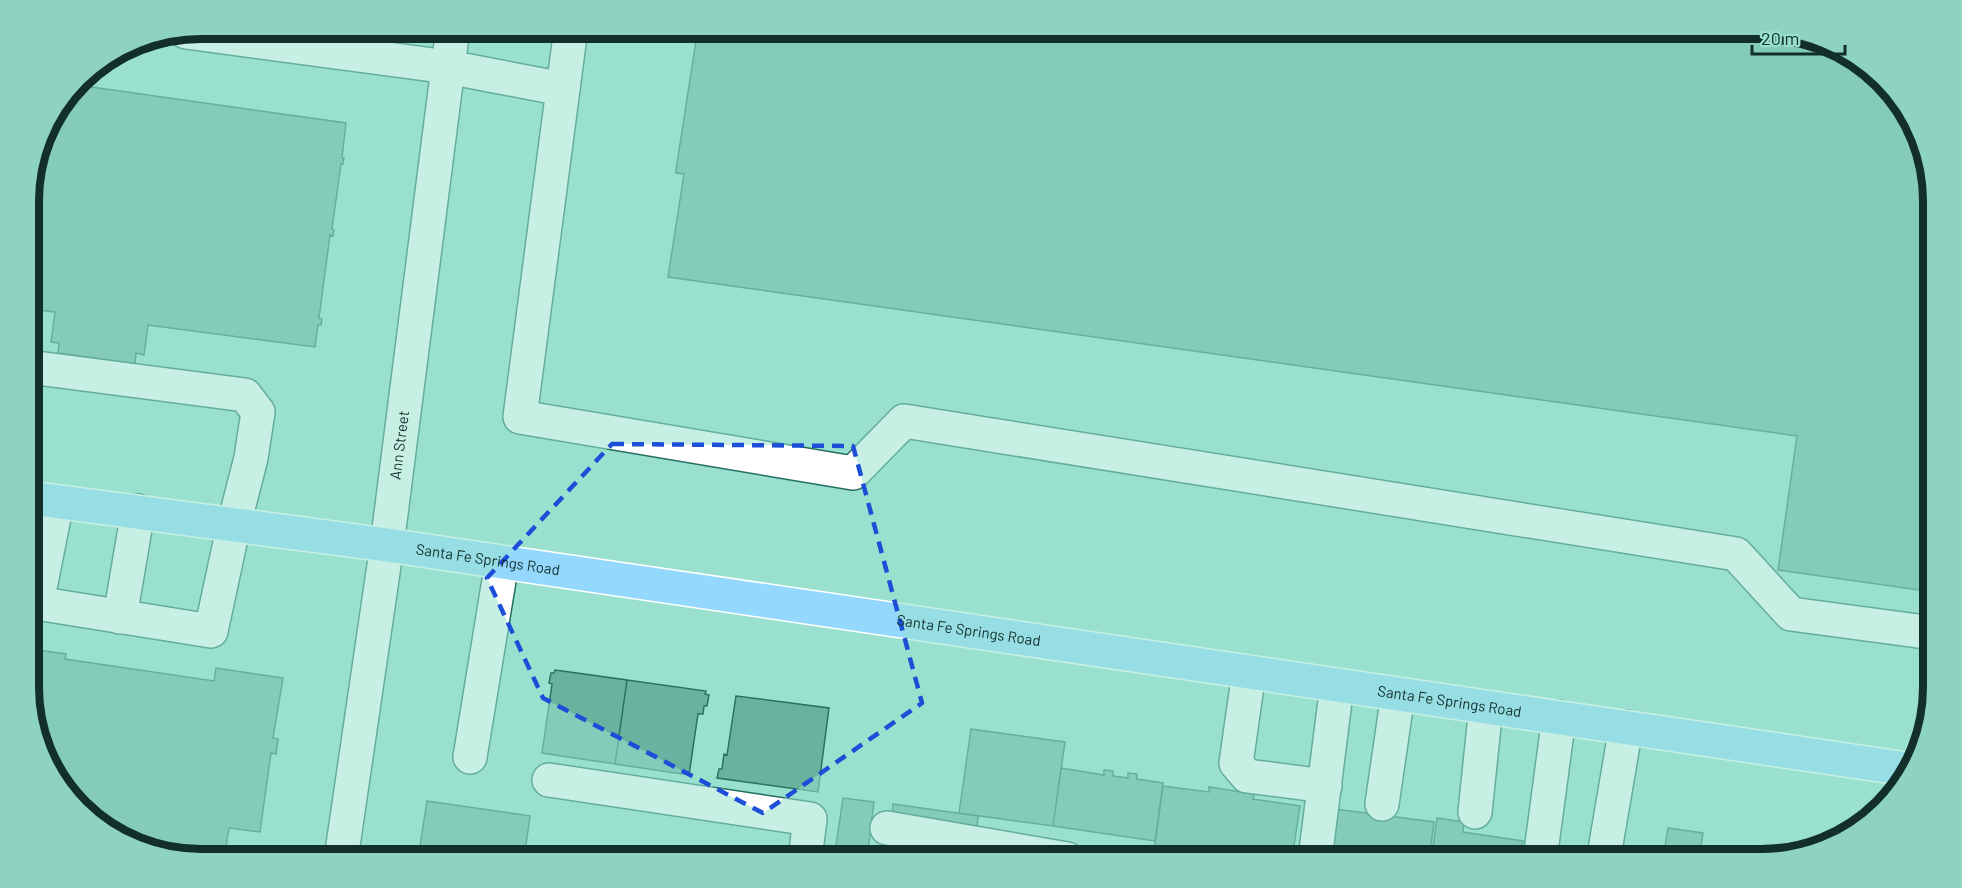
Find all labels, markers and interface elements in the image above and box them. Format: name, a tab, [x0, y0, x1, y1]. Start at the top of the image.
scale bar	[1752, 18, 1845, 56]
text: 20 m	[1761, 27, 1799, 49]
street label: Ann Street	[385, 410, 412, 481]
street label: Santa Fe Springs Road	[415, 539, 561, 578]
street label: Santa Fe Springs Road	[896, 610, 1042, 649]
street label: Santa Fe Springs Road	[1376, 681, 1523, 720]

